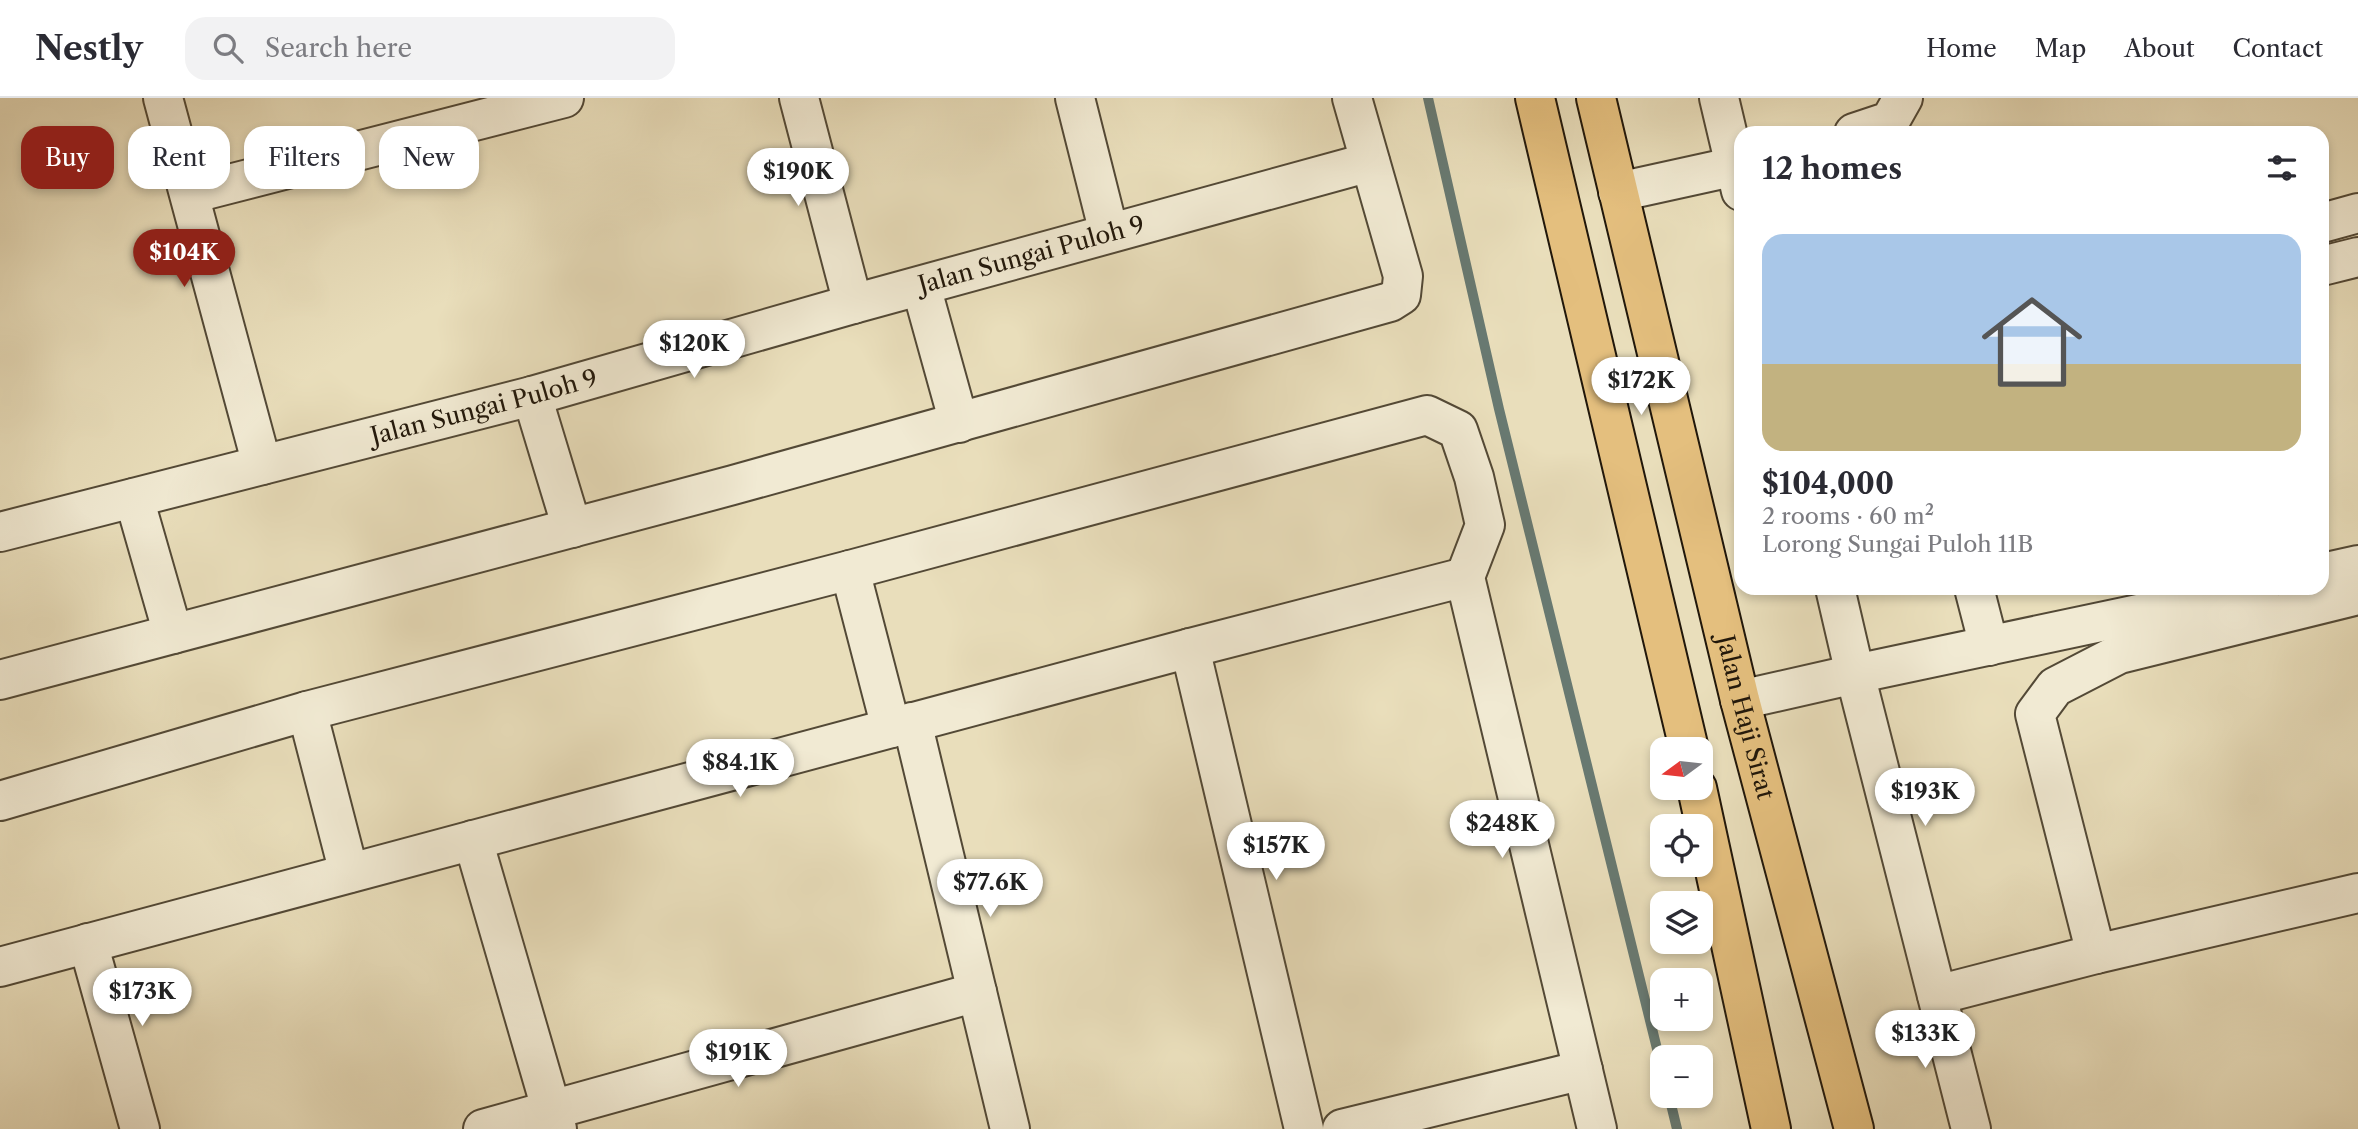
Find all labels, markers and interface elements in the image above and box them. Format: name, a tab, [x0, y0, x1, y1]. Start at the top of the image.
search box	[185, 17, 675, 80]
text: Nestly	[35, 28, 143, 69]
icon: search	[209, 29, 247, 67]
text: Search here	[265, 32, 412, 64]
text: Home	[1926, 34, 1997, 63]
text: Map	[2035, 34, 2086, 63]
text: About	[2124, 34, 2195, 63]
text: Contact	[2233, 34, 2323, 63]
chip: Buy	[21, 126, 114, 189]
chip: Rent	[128, 126, 230, 189]
chip: Filters	[244, 126, 365, 189]
chip: New	[379, 126, 479, 189]
pin: $190K	[749, 148, 847, 208]
icon: filters	[2263, 149, 2301, 187]
text: 12 homes	[1762, 150, 1902, 187]
text: $190K	[763, 157, 833, 185]
street label: Jalan Sungai Puloh 9	[911, 210, 1148, 300]
pin: $104K	[135, 230, 233, 289]
text: $104K	[149, 238, 219, 266]
icon: home	[1969, 279, 2095, 405]
pin: $120K	[645, 320, 743, 380]
text: $120K	[659, 329, 729, 357]
pin: $172K	[1592, 358, 1690, 417]
street label: Jalan Sungai Puloh 9	[364, 363, 601, 452]
text: $172K	[1607, 366, 1675, 394]
text: $104,000	[1762, 465, 1894, 502]
text: 2 rooms · 60 m²	[1762, 502, 1934, 530]
text: Lorong Sungai Puloh 11B	[1762, 530, 2033, 558]
street label: Jalan Haji Sirat	[1710, 628, 1781, 803]
north arrow	[1650, 737, 1713, 800]
map controls	[1650, 737, 1713, 1108]
pin: $84.1K	[683, 740, 797, 799]
text: $84.1K	[702, 748, 778, 776]
pin: $193K	[1876, 768, 1974, 828]
text: $193K	[1891, 777, 1959, 805]
pin: $248K	[1453, 800, 1551, 860]
text: $248K	[1466, 809, 1538, 837]
button: locate	[1650, 814, 1713, 877]
pin: $157K	[1227, 822, 1325, 882]
text: $157K	[1243, 831, 1309, 859]
pin: $77.6K	[933, 860, 1047, 919]
text: $77.6K	[953, 868, 1027, 896]
button: layers	[1650, 891, 1713, 954]
pin: $173K	[93, 968, 191, 1028]
button: +	[1650, 968, 1713, 1031]
text: $173K	[109, 977, 175, 1005]
pin: $133K	[1876, 1010, 1974, 1070]
text: $133K	[1891, 1019, 1959, 1047]
pin: $191K	[689, 1030, 787, 1089]
text: $191K	[705, 1038, 771, 1066]
button: −	[1650, 1045, 1713, 1108]

